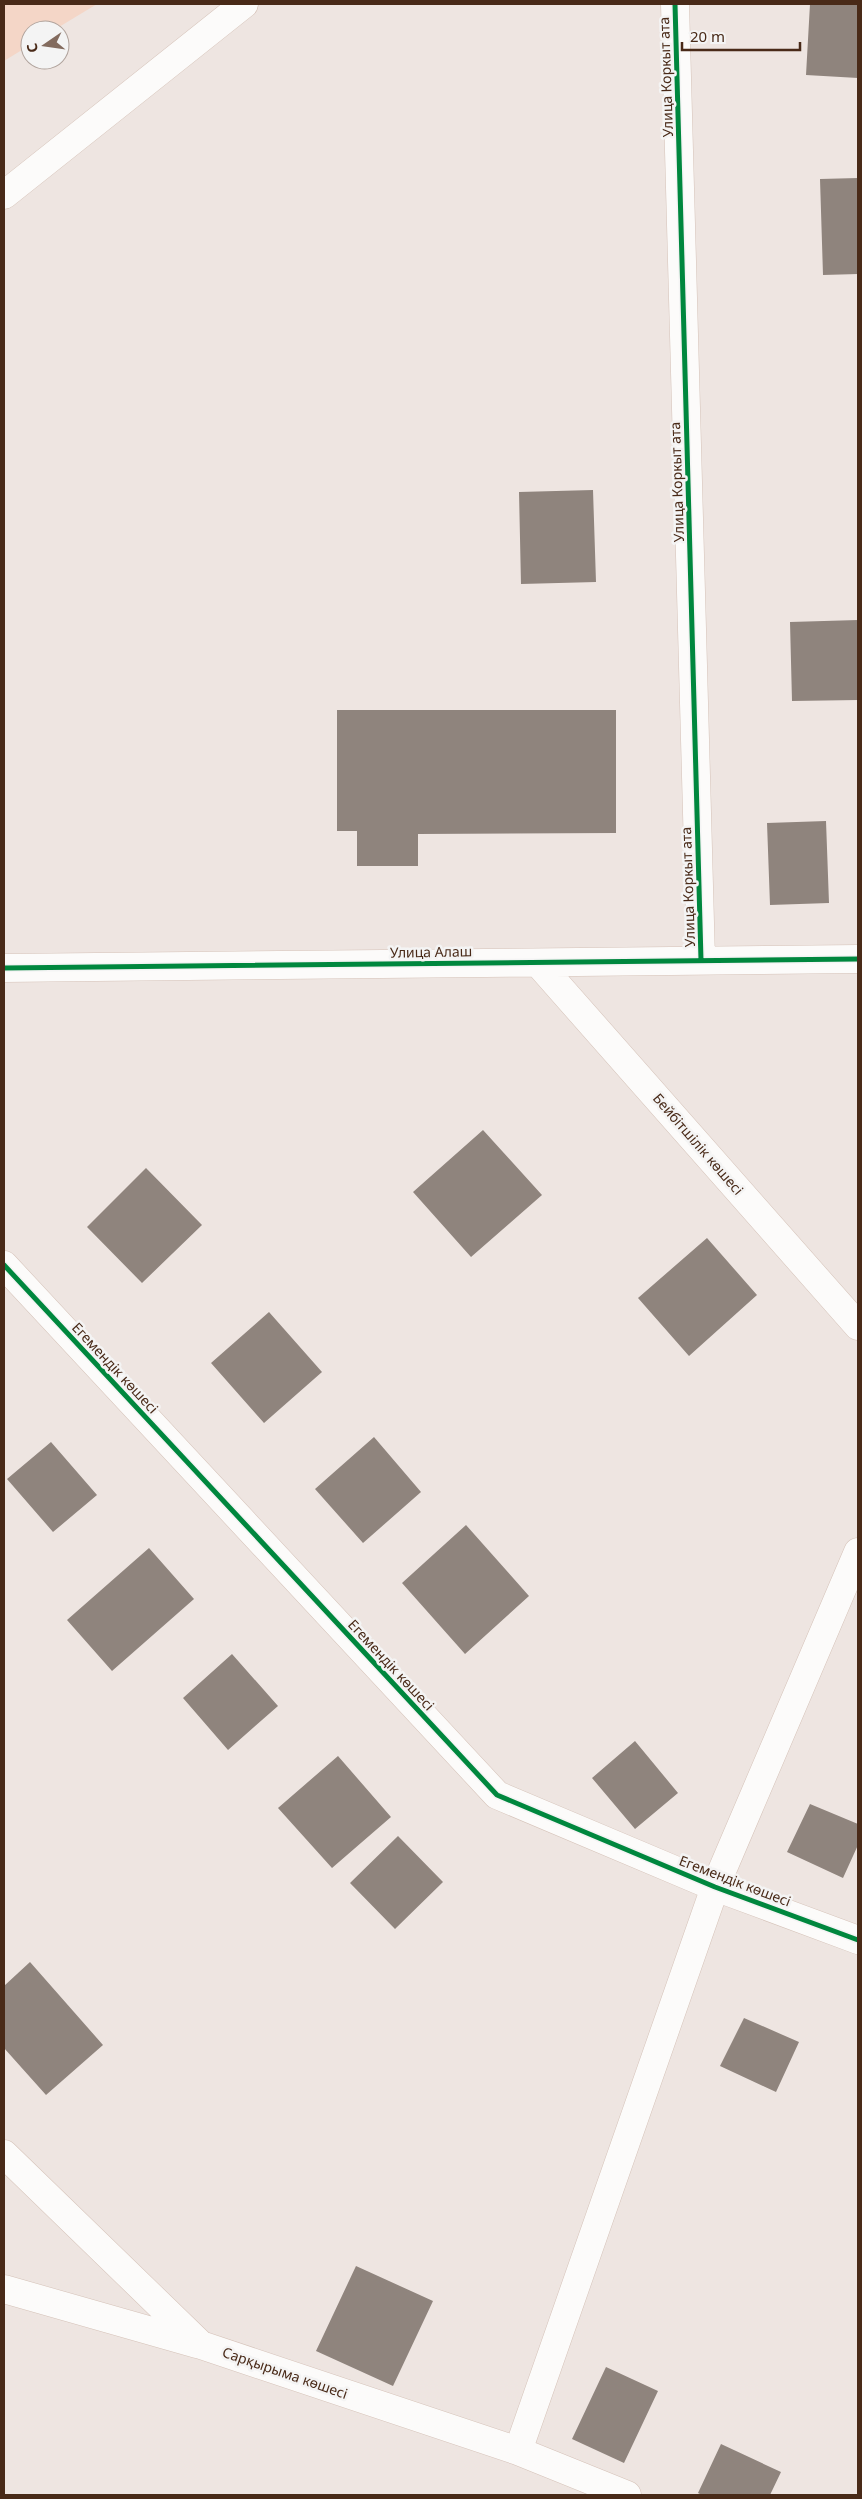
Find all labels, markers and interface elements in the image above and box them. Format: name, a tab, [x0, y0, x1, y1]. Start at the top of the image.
street label: Улица Коркыт ата	[654, 17, 677, 137]
north arrow	[20, 20, 70, 70]
scale bar	[682, 20, 800, 52]
text: 20 m	[690, 26, 725, 46]
text: С	[22, 41, 42, 55]
street label: Улица Коркыт ата	[665, 422, 688, 542]
street label: Улица Коркыт ата	[676, 827, 699, 947]
street label: Улица Алаш	[390, 941, 472, 962]
street label: Бейбітшілік көшесі	[649, 1089, 748, 1199]
street label: Егемендік көшесі	[68, 1318, 163, 1417]
street label: Егемендік көшесі	[344, 1615, 439, 1714]
street label: Егемендік көшесі	[677, 1851, 794, 1911]
street label: Сарқырыма көшесі	[220, 2342, 350, 2403]

